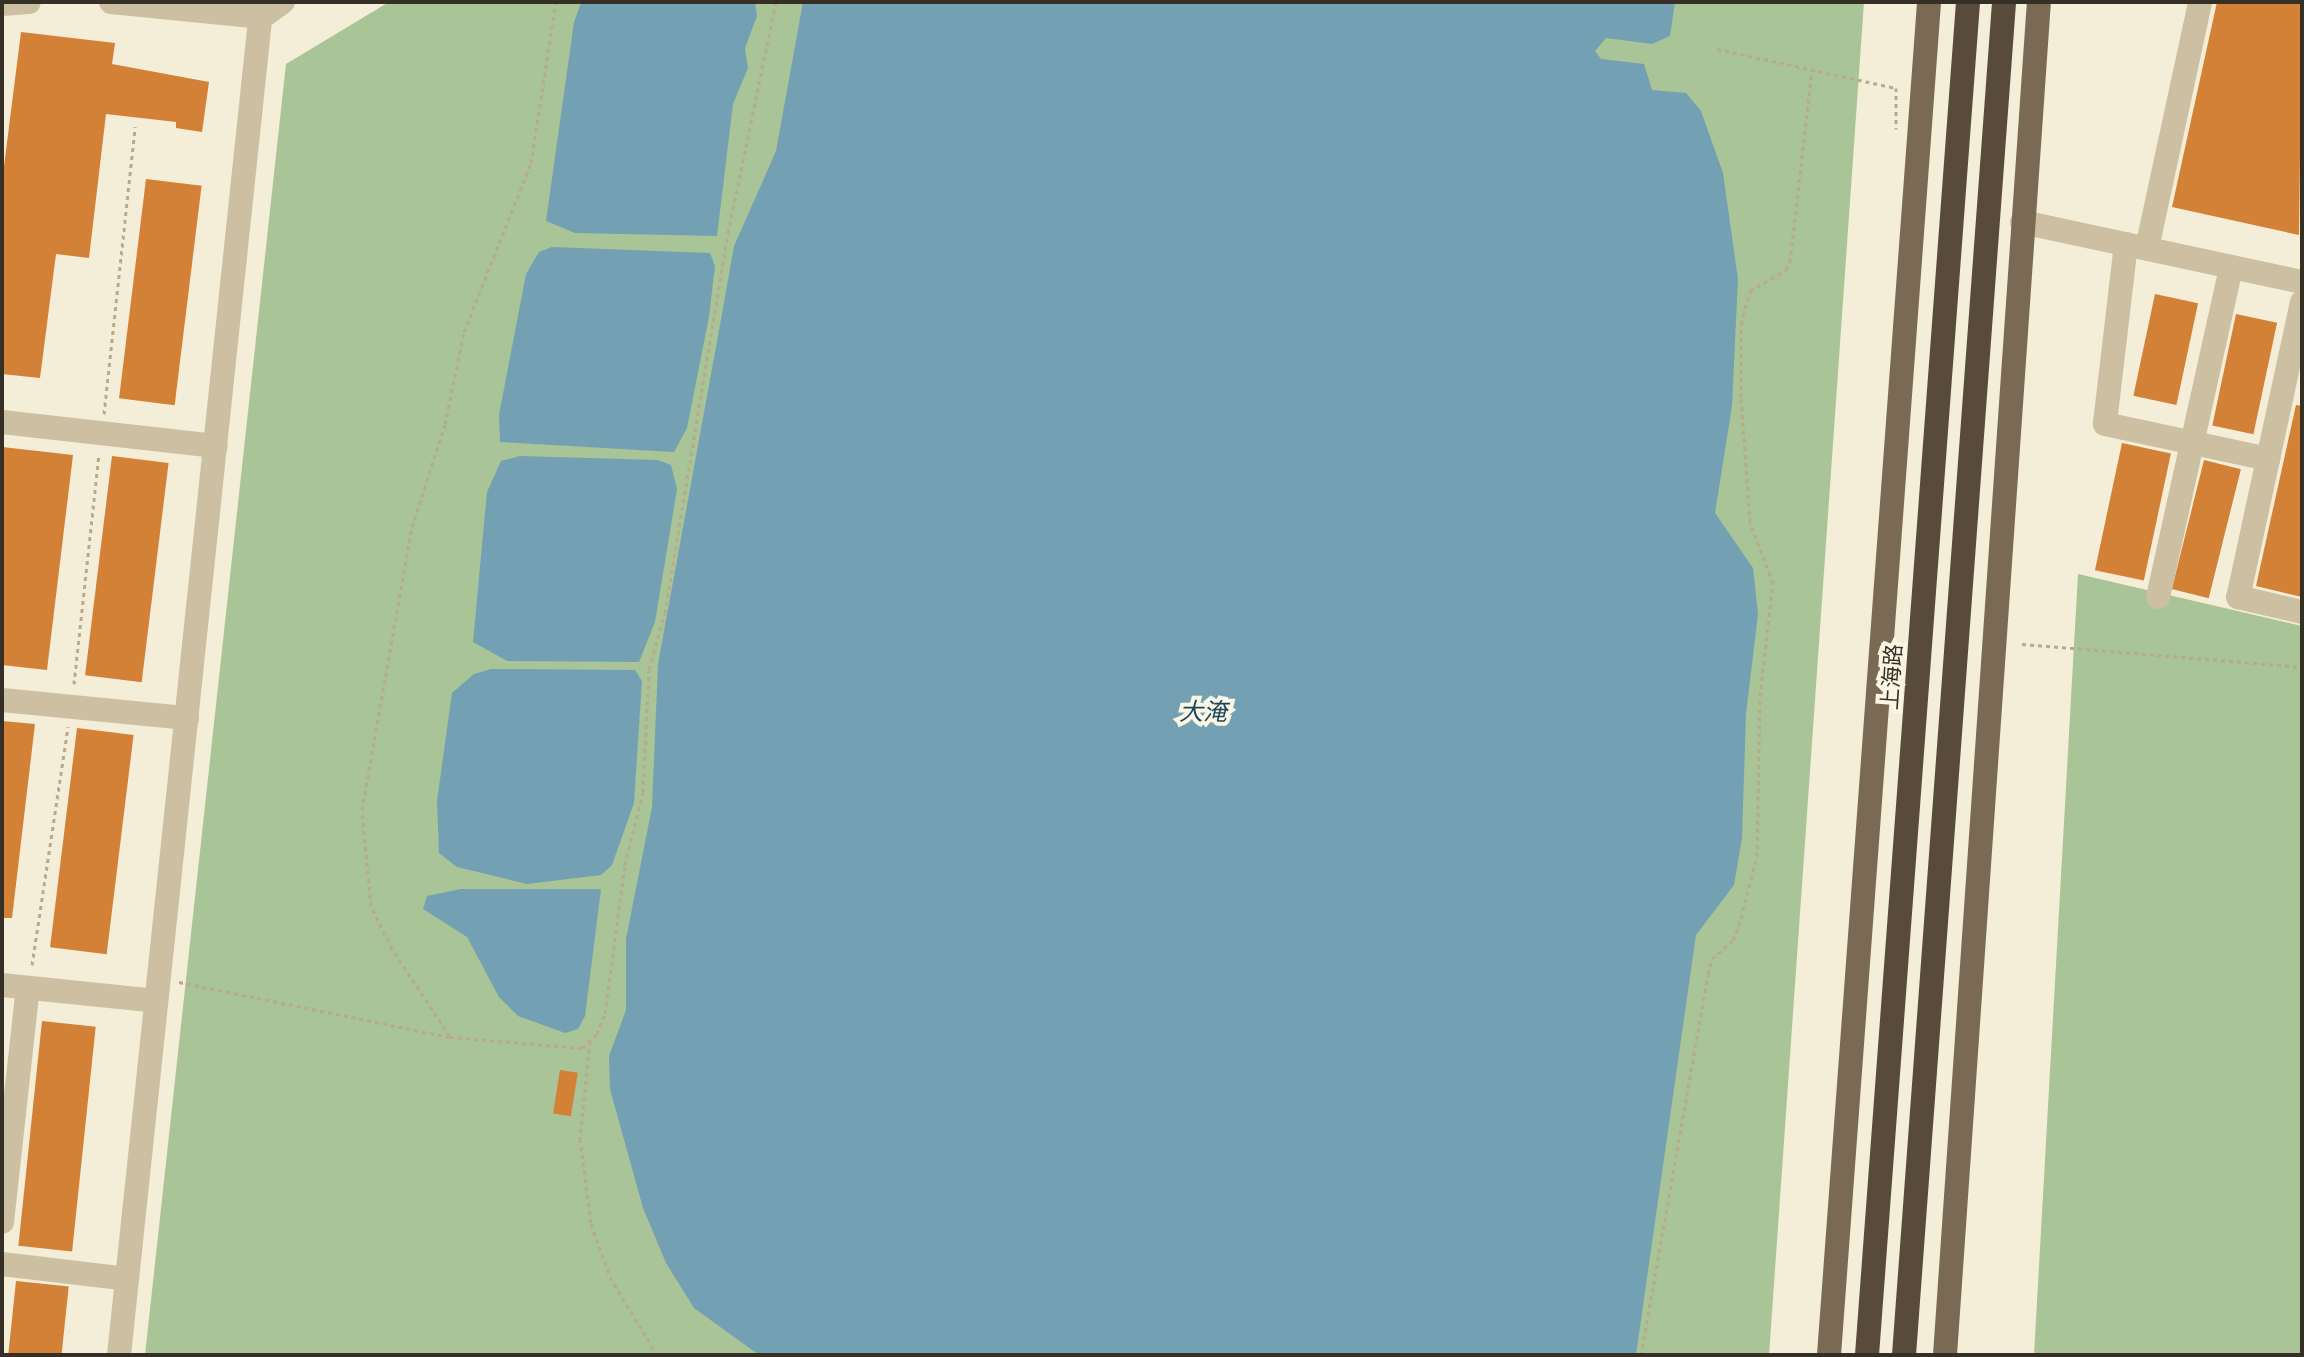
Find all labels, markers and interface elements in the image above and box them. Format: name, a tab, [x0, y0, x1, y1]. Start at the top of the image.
street label: 上海路	[1877, 643, 1907, 711]
water label: 大淹	[1179, 698, 1227, 726]

